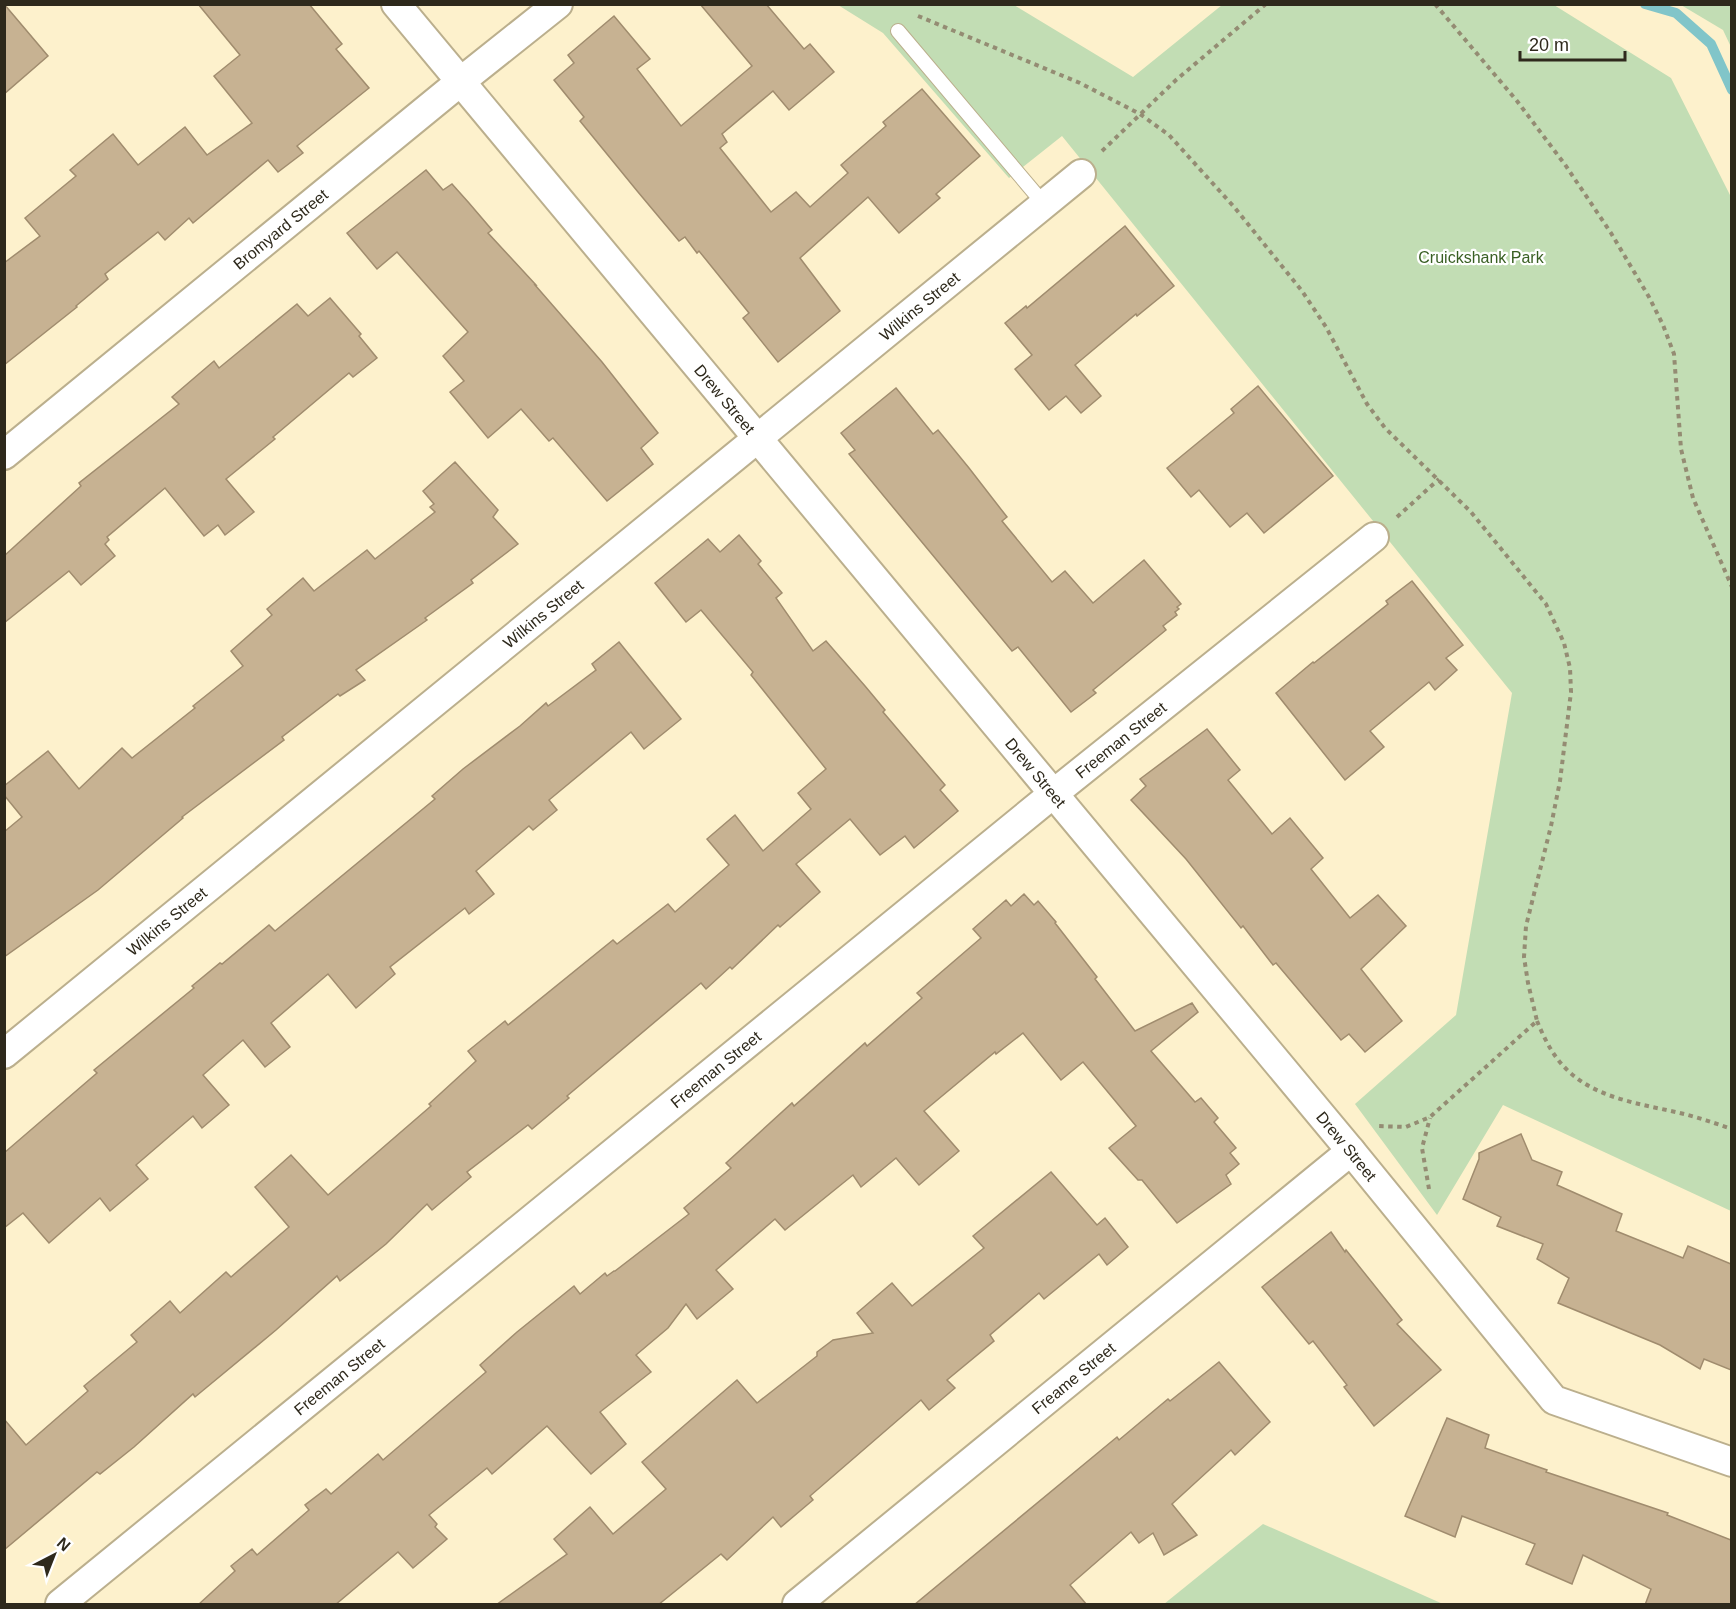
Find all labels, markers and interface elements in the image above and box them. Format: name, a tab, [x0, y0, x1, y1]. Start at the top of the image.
scale bar	[1520, 24, 1625, 62]
text: 20 m	[1529, 35, 1569, 55]
street label: Bromyard Street	[230, 185, 331, 272]
park label: Cruickshank Park	[1418, 249, 1545, 266]
street label: Wilkins Street	[876, 268, 963, 344]
street label: Drew Street	[691, 361, 759, 437]
street label: Wilkins Street	[500, 576, 587, 651]
street label: Freeman Street	[1072, 698, 1170, 781]
street label: Drew Street	[1002, 735, 1070, 811]
street label: Wilkins Street	[123, 883, 210, 959]
street label: Freeman Street	[667, 1027, 764, 1111]
street label: Drew Street	[1313, 1108, 1381, 1184]
street label: Freeman Street	[290, 1334, 388, 1418]
street label: Freame Street	[1028, 1339, 1119, 1417]
north arrow	[24, 1525, 84, 1585]
text: N	[54, 1534, 74, 1554]

